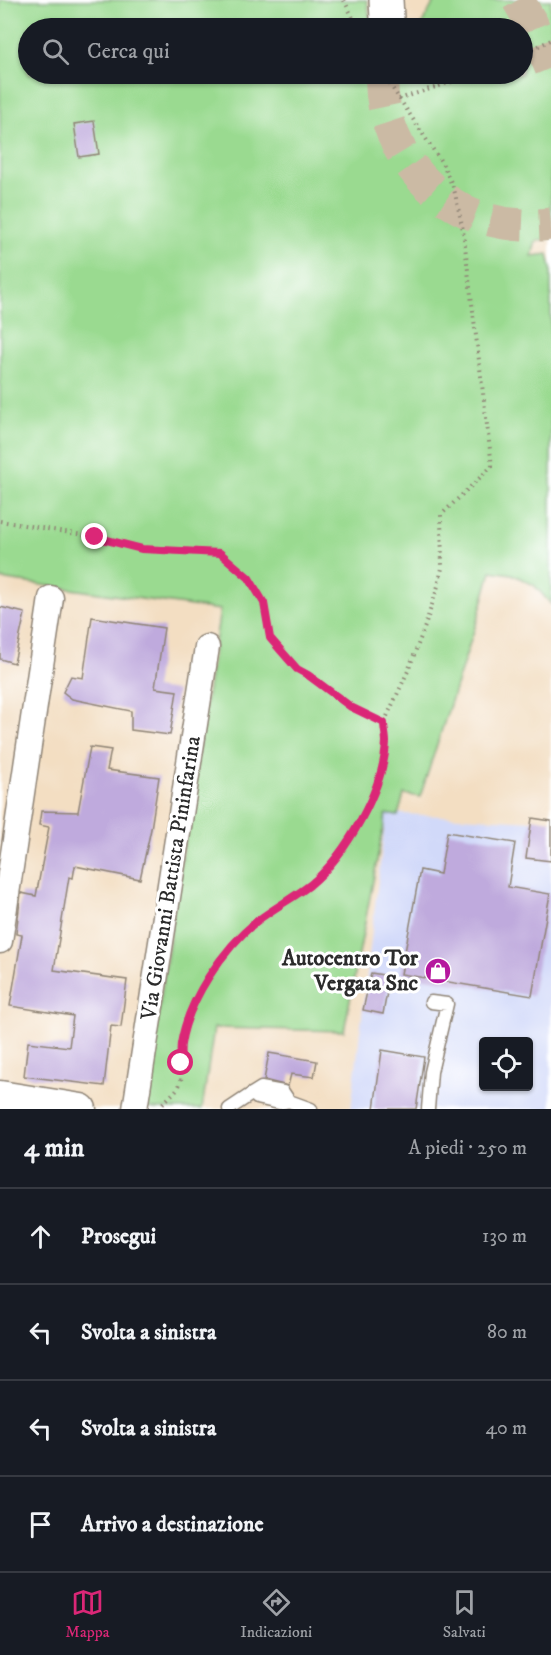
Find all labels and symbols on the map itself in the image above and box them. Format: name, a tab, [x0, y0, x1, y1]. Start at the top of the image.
route end	[81, 523, 107, 549]
street label: Via Giovanni Battista Pininfarina	[135, 733, 207, 1023]
place label: Autocentro Tor Vergata Snc	[281, 945, 419, 997]
shop icon: Autocentro Tor Vergata Snc	[423, 956, 453, 986]
route start	[167, 1049, 193, 1075]

